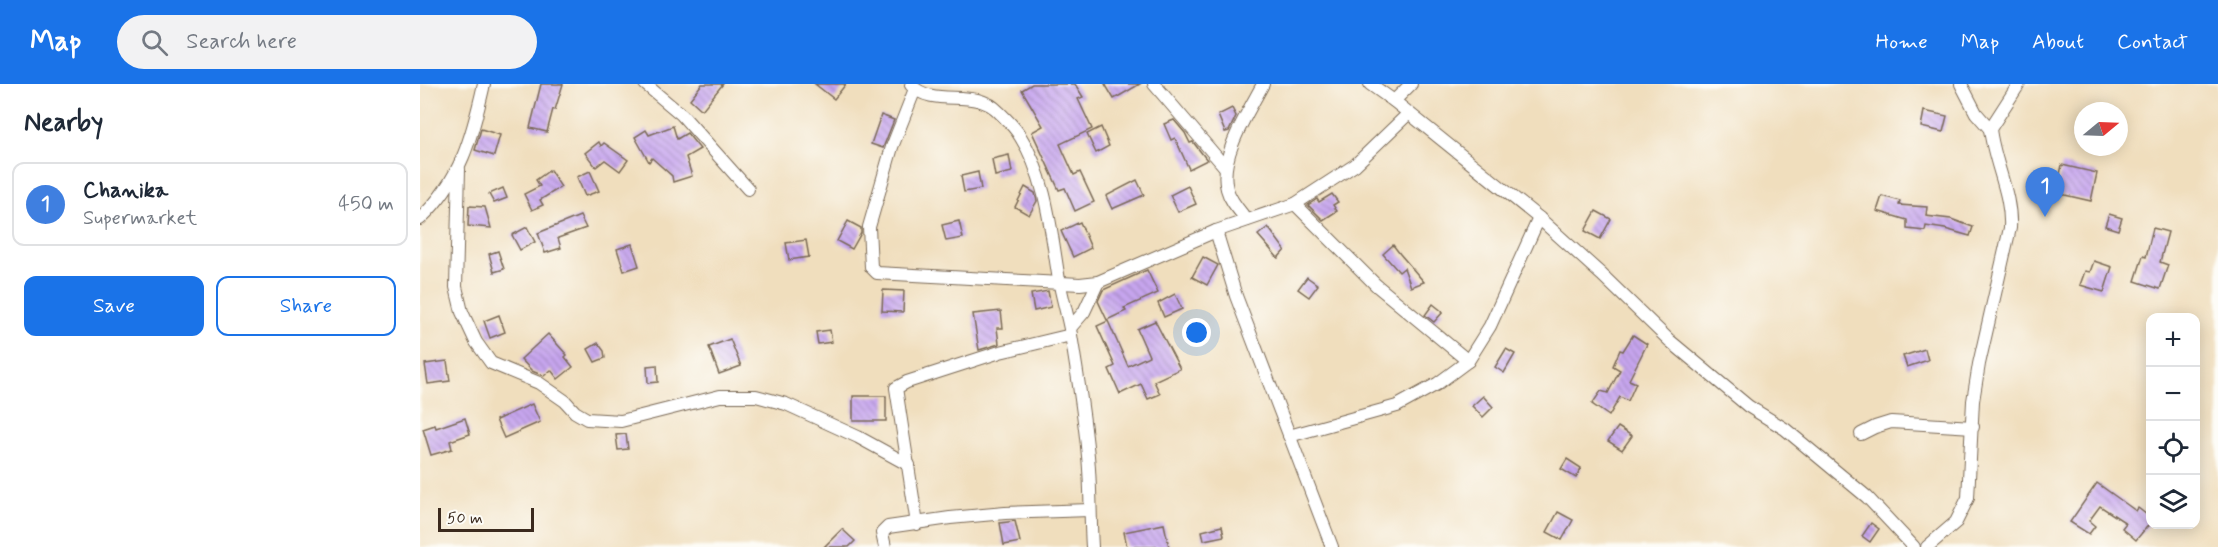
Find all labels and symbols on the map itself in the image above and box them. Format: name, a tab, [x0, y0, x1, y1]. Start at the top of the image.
north arrow	[2074, 102, 2128, 156]
pin: 1	[2026, 168, 2064, 217]
your location	[1182, 318, 1211, 347]
scale bar	[438, 505, 534, 532]

